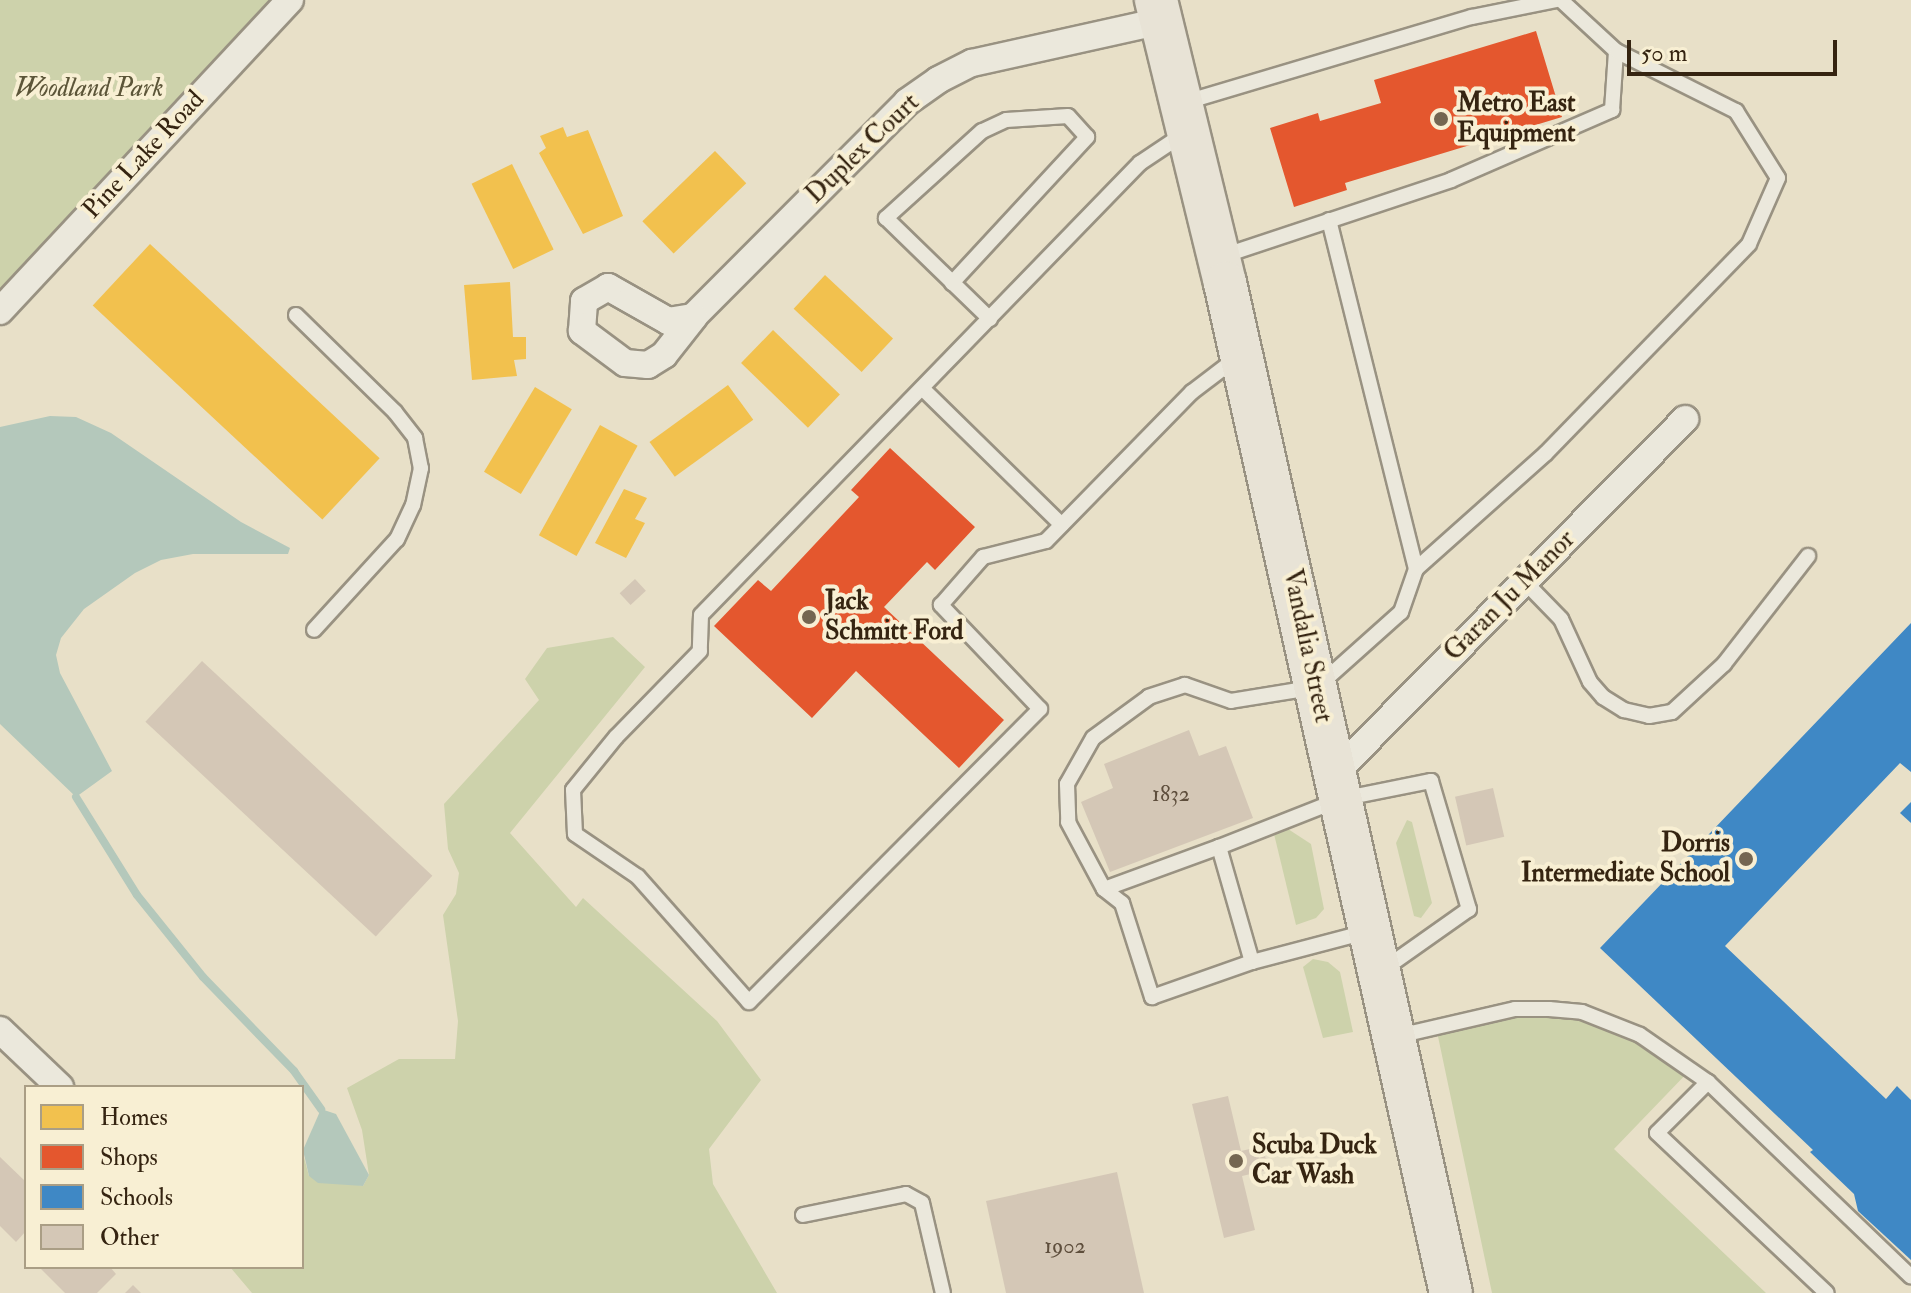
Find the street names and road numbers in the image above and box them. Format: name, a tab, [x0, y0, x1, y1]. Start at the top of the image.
street label: Pine Lake Road	[77, 84, 211, 226]
street label: Duplex Court	[800, 87, 926, 211]
street label: Garan Ju Manor	[1438, 524, 1582, 668]
street label: Vandalia Street	[1276, 566, 1338, 726]

